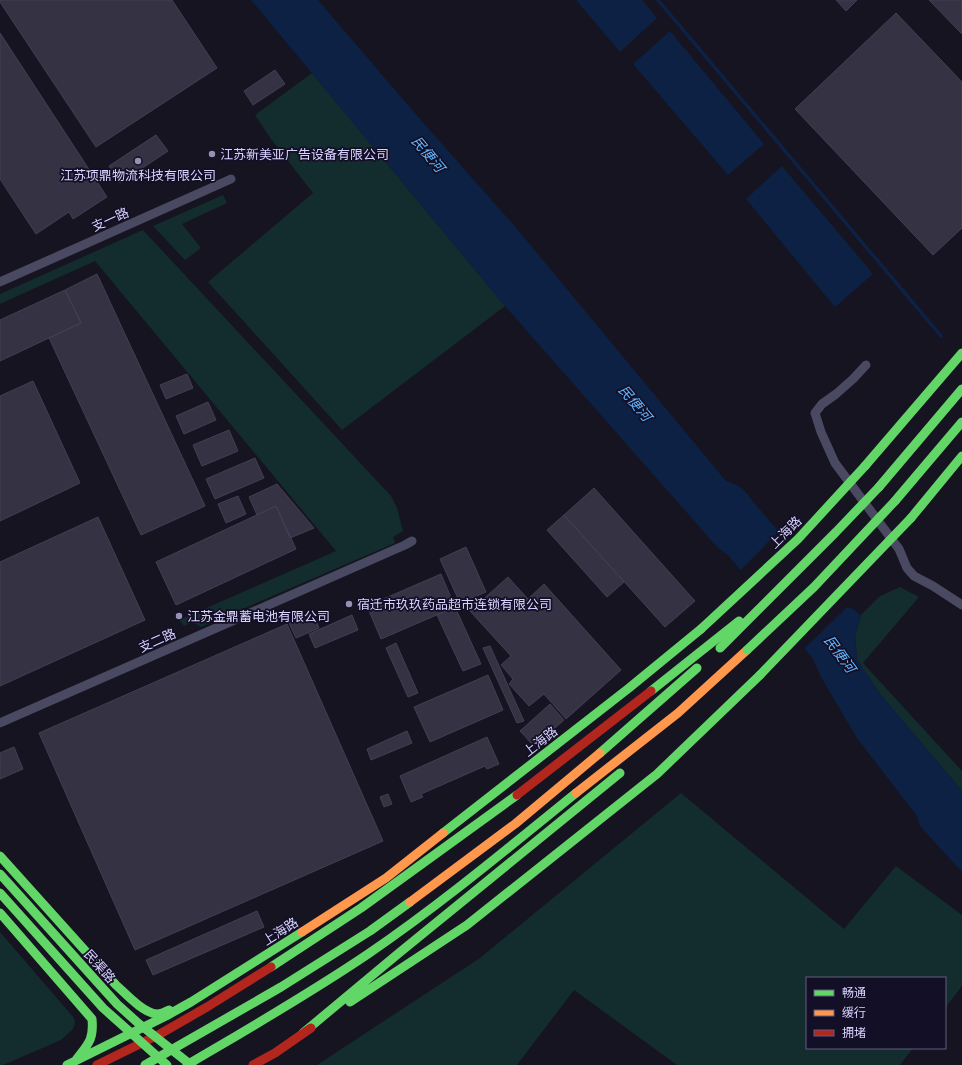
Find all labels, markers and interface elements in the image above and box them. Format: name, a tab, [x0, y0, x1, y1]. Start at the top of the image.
water label: 民便河	[408, 132, 450, 178]
place label: 江苏新美亚广告设备有限公司	[220, 146, 389, 162]
marker: 江苏新美亚广告设备有限公司	[207, 149, 217, 159]
marker: 江苏项鼎物流科技有限公司	[133, 156, 143, 166]
place label: 江苏项鼎物流科技有限公司	[60, 167, 216, 183]
street label: 支一路	[89, 204, 131, 234]
water label: 民便河	[615, 381, 657, 427]
street label: 上海路	[766, 513, 804, 551]
place label: 宿迁市玖玖药品超市连锁有限公司	[357, 596, 552, 612]
marker: 宿迁市玖玖药品超市连锁有限公司	[344, 599, 354, 609]
place label: 江苏金鼎蓄电池有限公司	[187, 608, 330, 624]
marker: 江苏金鼎蓄电池有限公司	[174, 611, 184, 621]
street label: 支二路	[136, 625, 178, 655]
water label: 民便河	[820, 632, 861, 679]
street label: 上海路	[520, 723, 560, 759]
street label: 上海路	[259, 914, 301, 948]
street label: 民渠路	[81, 946, 119, 986]
legend	[806, 977, 946, 1049]
text: 畅通	[842, 985, 866, 1000]
text: 缓行	[842, 1005, 866, 1020]
text: 拥堵	[842, 1025, 866, 1040]

